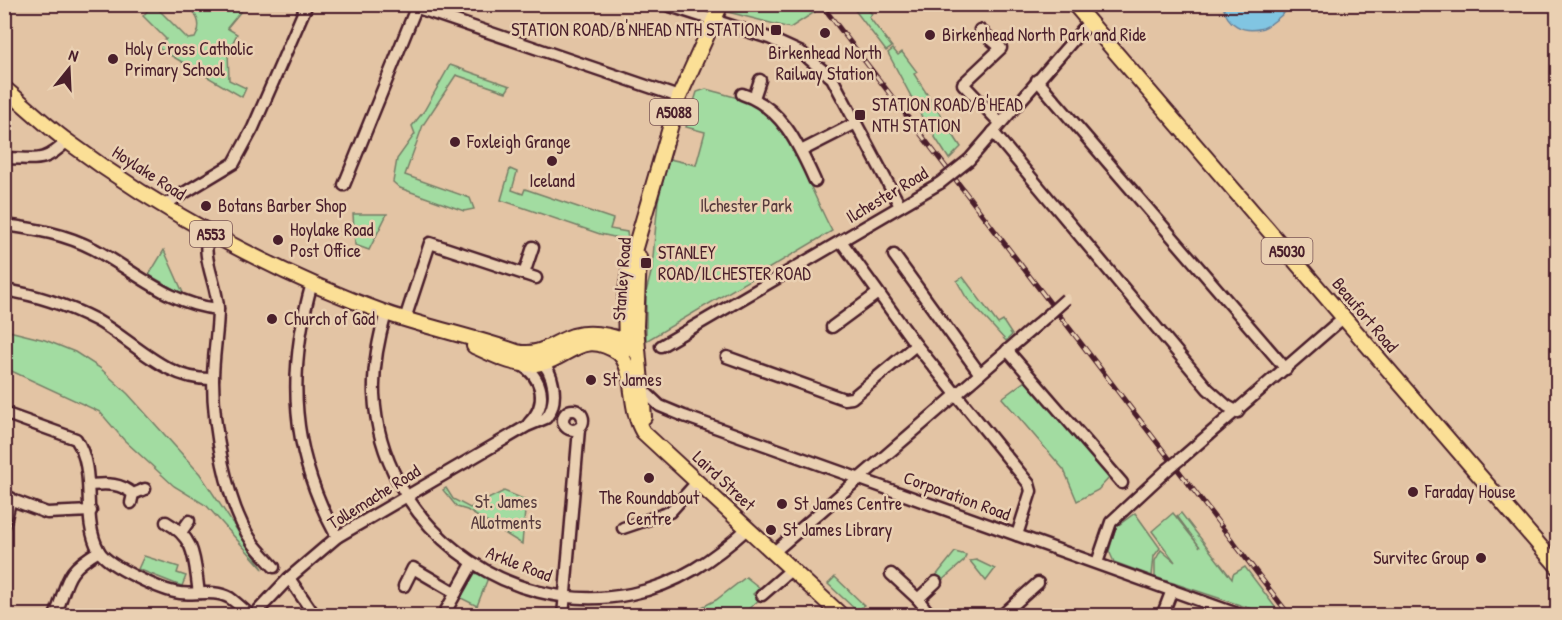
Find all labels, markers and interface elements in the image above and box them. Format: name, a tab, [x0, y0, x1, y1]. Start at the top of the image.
place label: STATION ROAD/B'NHEAD NTH STATION	[511, 17, 764, 42]
place label: Birkenhead North Park and Ride	[942, 22, 1146, 47]
marker: STATION ROAD/B'NHEAD NTH STATION	[769, 23, 783, 37]
marker: Birkenhead North Railway Station	[818, 26, 832, 40]
marker: Birkenhead North Park and Ride	[923, 28, 937, 42]
place label: Holy Cross Catholic Primary School	[125, 36, 253, 82]
north arrow	[39, 39, 99, 99]
place label: Birkenhead North Railway Station	[768, 40, 882, 86]
text: N	[66, 43, 82, 67]
marker: Holy Cross Catholic Primary School	[106, 52, 120, 66]
place label: STATION ROAD/B'HEAD NTH STATION	[872, 92, 1023, 138]
road number: A5088	[650, 99, 698, 125]
marker: STATION ROAD/B'HEAD NTH STATION	[853, 108, 867, 122]
place label: Foxleigh Grange	[466, 129, 571, 154]
marker: Foxleigh Grange	[448, 135, 462, 149]
street label: Hoylake Road	[107, 139, 191, 206]
marker: Iceland	[545, 154, 559, 168]
street label: Ilchester Road	[841, 160, 932, 229]
place label: Iceland	[529, 168, 575, 193]
place label: Botans Barber Shop	[218, 193, 347, 218]
park label: Ilchester Park	[700, 193, 793, 218]
marker: Botans Barber Shop	[199, 199, 213, 213]
place label: Hoylake Road Post Office	[290, 217, 373, 263]
road number: A553	[190, 221, 232, 247]
marker: Hoylake Road Post Office	[271, 233, 285, 247]
street label: Stanley Road	[606, 237, 637, 321]
road number: A5030	[1262, 238, 1312, 264]
place label: STANLEY ROAD/ILCHESTER ROAD	[658, 240, 811, 286]
marker: STANLEY ROAD/ILCHESTER ROAD	[639, 256, 653, 270]
street label: Beaufort Road	[1327, 272, 1404, 358]
place label: Church of God	[284, 306, 375, 331]
marker: Church of God	[265, 312, 279, 326]
place label: St James	[603, 367, 662, 392]
marker: St James	[584, 373, 598, 387]
street label: Laird Street	[687, 445, 762, 517]
street label: Tollemache Road	[322, 458, 425, 535]
street label: Corporation Road	[900, 465, 1014, 526]
marker: The Roundabout Centre	[642, 471, 656, 485]
place label: Faraday House	[1424, 479, 1516, 504]
place label: The Roundabout Centre	[599, 485, 700, 531]
marker: Faraday House	[1406, 485, 1420, 499]
park label: St. James Allotments	[471, 489, 541, 535]
place label: St James Centre	[794, 491, 902, 516]
marker: St James Centre	[775, 497, 789, 511]
place label: St James Library	[783, 517, 893, 542]
marker: St James Library	[764, 523, 778, 537]
street label: Arkle Road	[483, 540, 556, 588]
place label: Survitec Group	[1373, 545, 1469, 570]
marker: Survitec Group	[1474, 551, 1488, 565]

